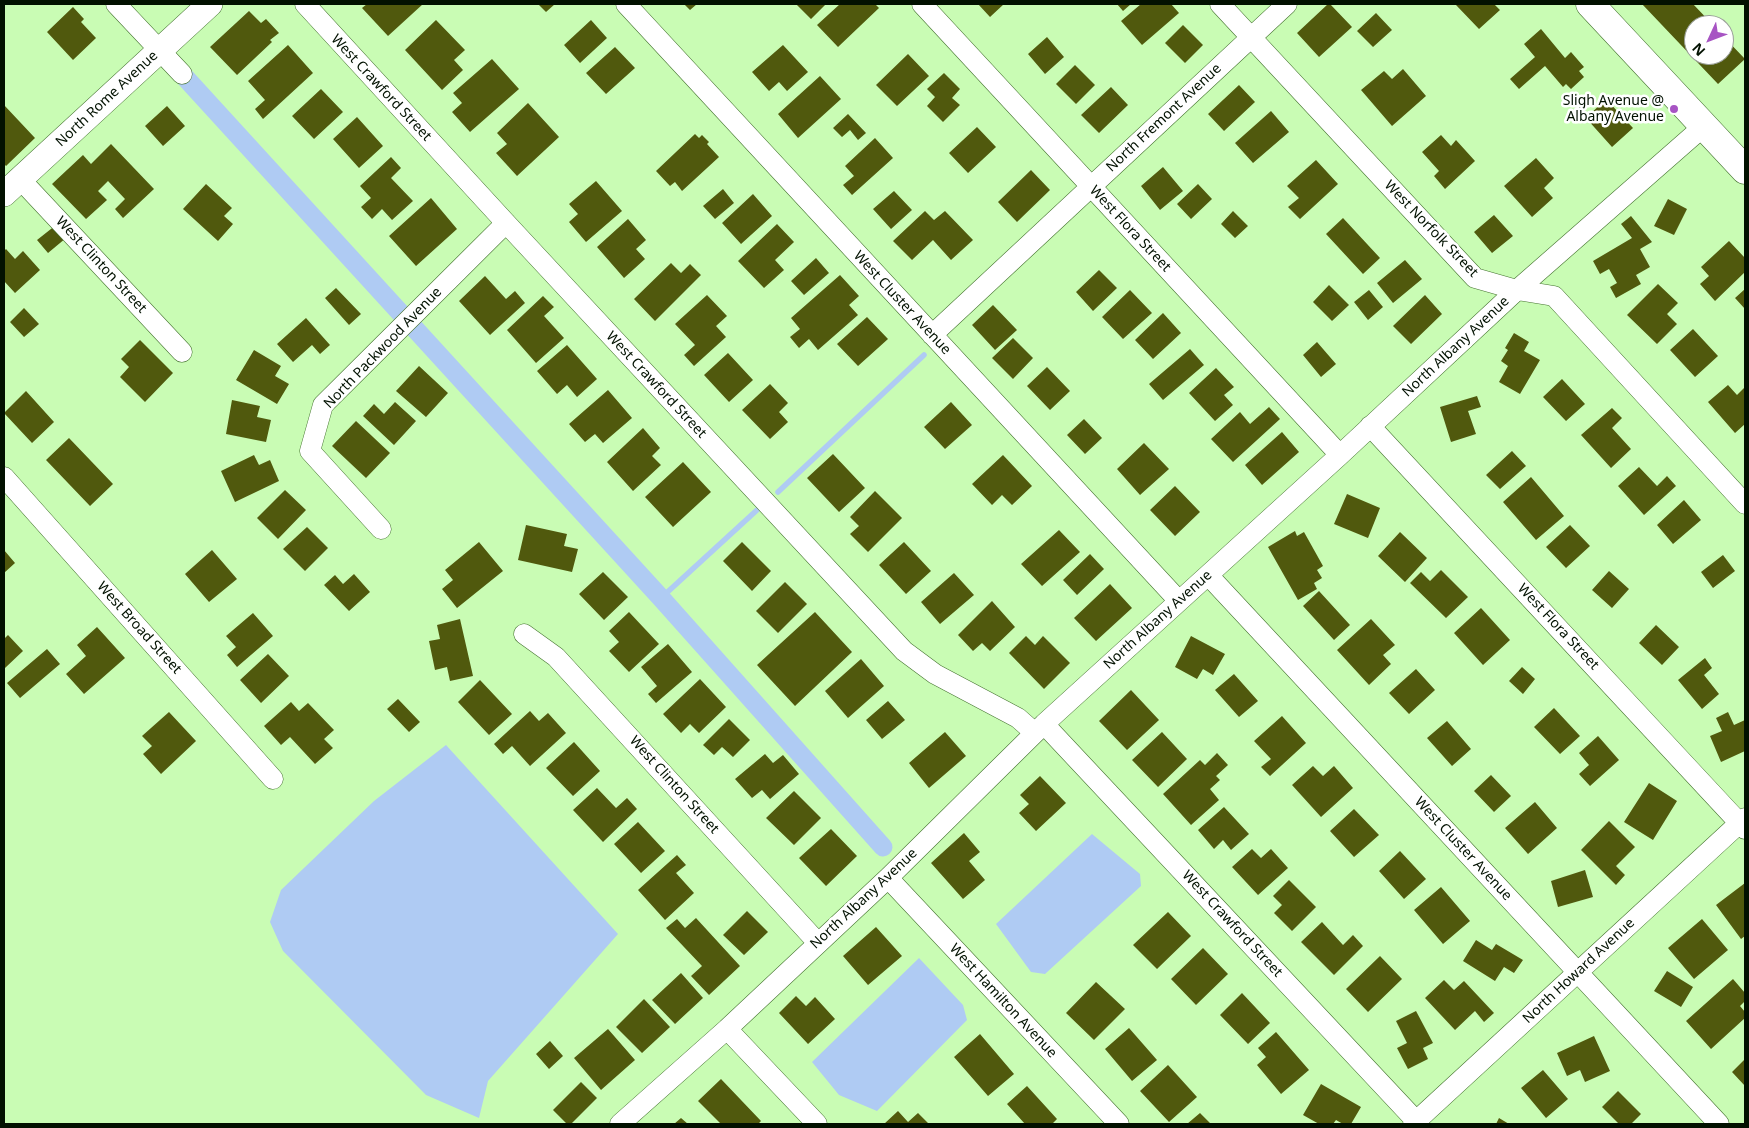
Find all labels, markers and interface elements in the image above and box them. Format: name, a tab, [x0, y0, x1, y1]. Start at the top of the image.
north arrow	[1684, 15, 1734, 65]
street label: West Crawford Street	[327, 31, 435, 145]
text: N	[1688, 39, 1709, 61]
street label: North Rome Avenue	[53, 47, 161, 151]
street label: North Fremont Avenue	[1103, 60, 1225, 176]
place label: Sligh Avenue @ Albany Avenue	[1563, 93, 1664, 125]
marker: Sligh Avenue @ Albany Avenue	[1668, 103, 1680, 115]
street label: West Norfolk Street	[1380, 177, 1482, 281]
street label: West Flora Street	[1086, 183, 1174, 275]
street label: West Clinton Street	[52, 213, 150, 317]
street label: West Cluster Avenue	[850, 248, 954, 358]
street label: North Packwood Avenue	[321, 284, 445, 412]
street label: North Albany Avenue	[1399, 293, 1513, 401]
street label: West Crawford Street	[602, 328, 710, 442]
street label: North Albany Avenue	[1100, 567, 1216, 673]
street label: West Broad Street	[93, 578, 185, 678]
street label: West Flora Street	[1514, 581, 1602, 673]
street label: West Clinton Street	[626, 733, 722, 837]
street label: West Cluster Avenue	[1411, 794, 1515, 904]
street label: North Albany Avenue	[807, 845, 921, 953]
street label: West Crawford Street	[1178, 867, 1286, 981]
street label: North Howard Avenue	[1520, 915, 1638, 1027]
street label: West Hamilton Avenue	[946, 941, 1060, 1061]

